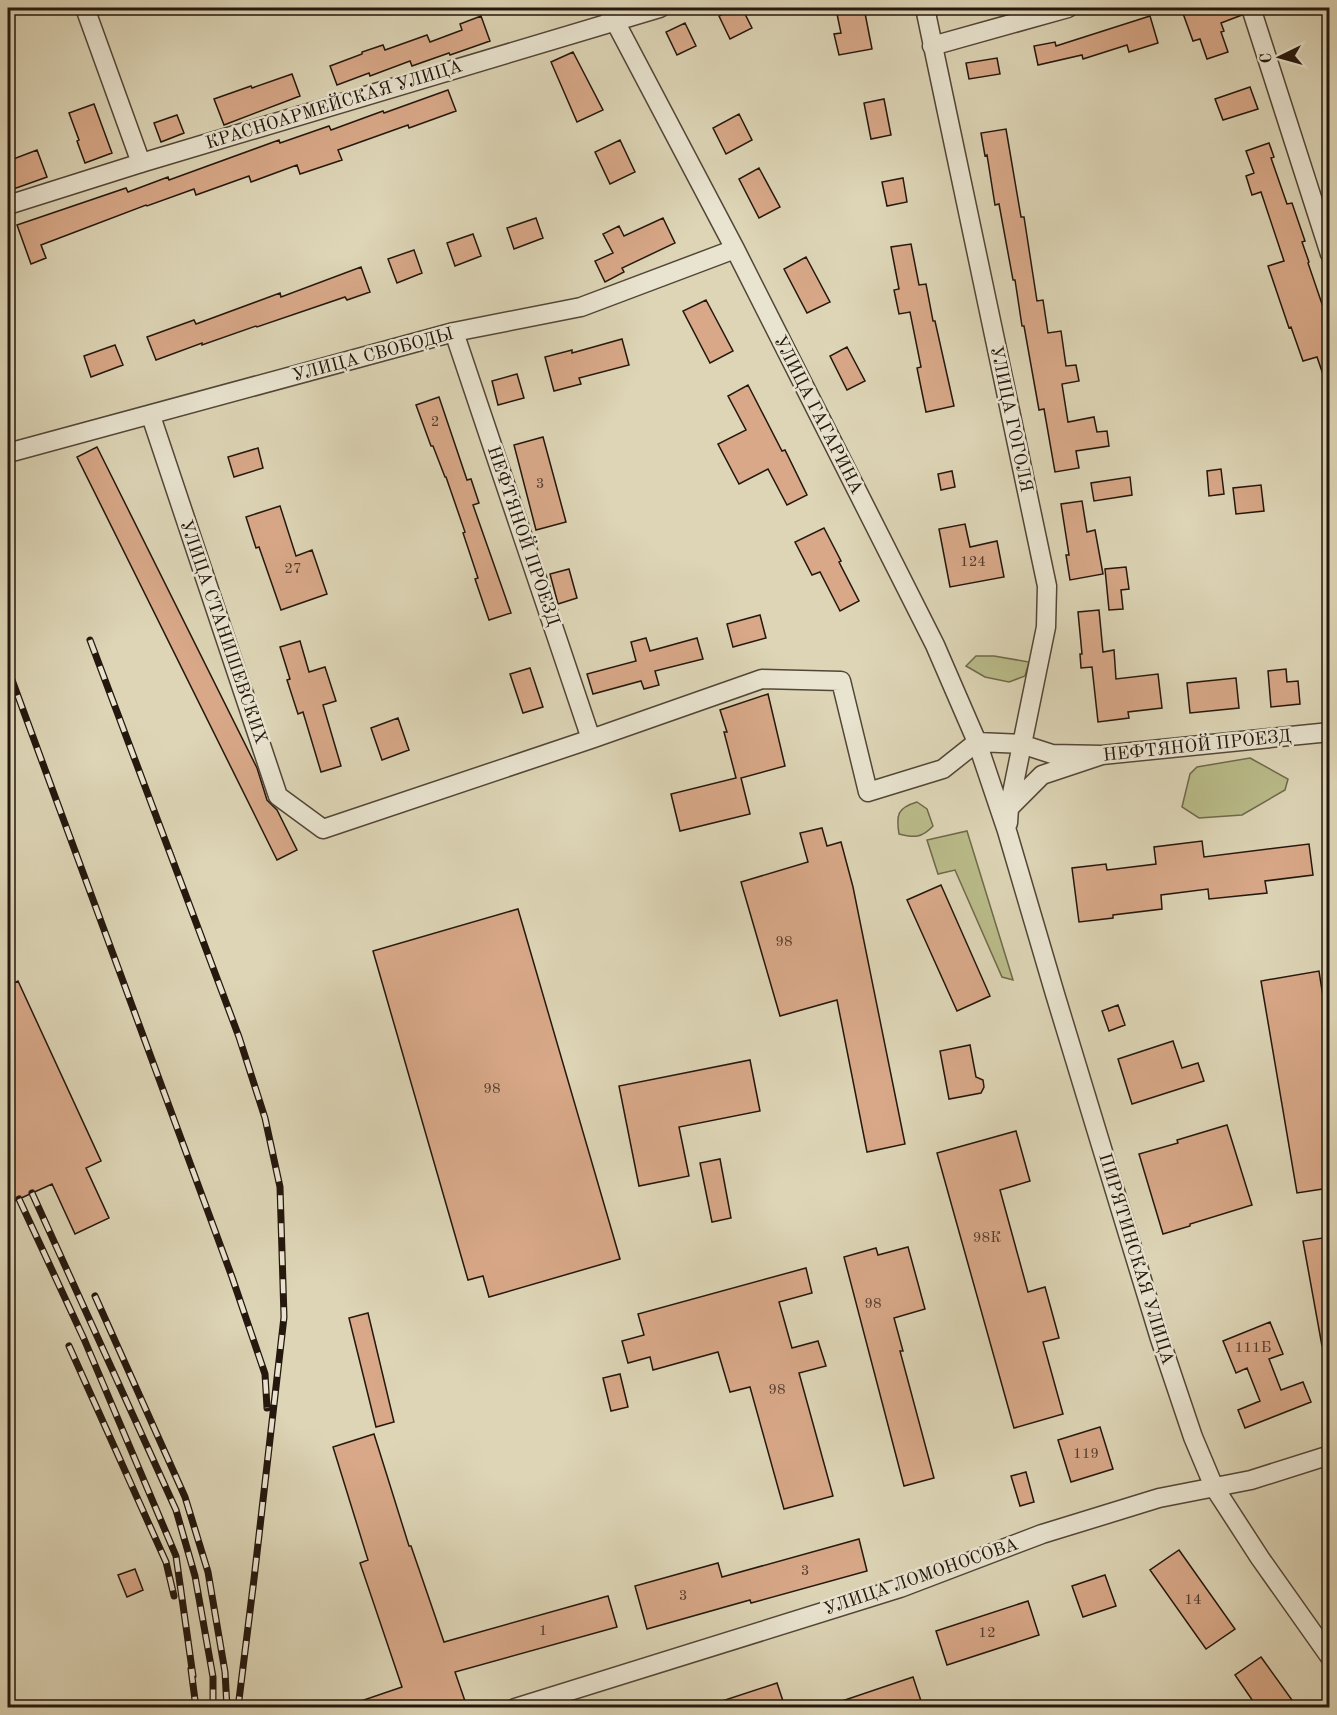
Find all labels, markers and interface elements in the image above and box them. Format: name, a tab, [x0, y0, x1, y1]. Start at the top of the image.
north arrow	[1250, 27, 1310, 87]
text: С	[1259, 52, 1275, 64]
street label: КРАСНОАРМЕЙСКАЯ УЛИЦА	[202, 53, 465, 153]
street label: УЛИЦА СВОБОДЫ	[290, 325, 456, 385]
street label: УЛИЦА ГАГАРИНА	[770, 333, 866, 497]
street label: УЛИЦА ГОГОЛЯ	[987, 344, 1035, 494]
house number: 2	[431, 415, 439, 430]
street label: НЕФТЯНОЙ ПРОЕЗД	[484, 442, 566, 628]
house number: 3	[536, 477, 544, 492]
street label: УЛИЦА СТАНИШЕВСКИХ	[176, 518, 270, 747]
house number: 124	[960, 555, 986, 570]
house number: 27	[284, 562, 302, 577]
street label: НЕФТЯНОЙ ПРОЕЗД	[1101, 723, 1292, 765]
house number: 98	[775, 935, 793, 950]
house number: 98	[483, 1082, 501, 1097]
street label: ПИРЯТИНСКАЯ УЛИЦА	[1095, 1151, 1177, 1367]
house number: 98К	[973, 1231, 1001, 1246]
house number: 98	[864, 1297, 882, 1312]
house number: 111Б	[1235, 1341, 1271, 1356]
house number: 98	[768, 1383, 786, 1398]
house number: 119	[1073, 1447, 1099, 1462]
street label: УЛИЦА ЛОМОНОСОВА	[821, 1535, 1021, 1619]
house number: 3	[801, 1564, 809, 1579]
house number: 3	[679, 1589, 687, 1604]
house number: 14	[1184, 1593, 1202, 1608]
house number: 1	[539, 1624, 547, 1639]
house number: 12	[978, 1626, 996, 1641]

